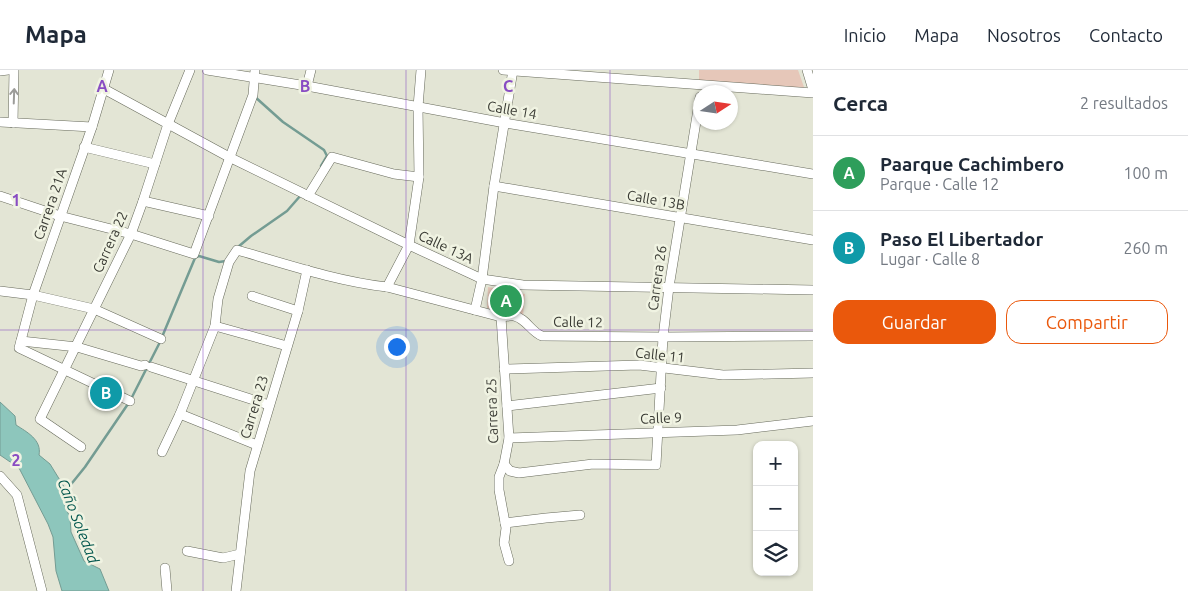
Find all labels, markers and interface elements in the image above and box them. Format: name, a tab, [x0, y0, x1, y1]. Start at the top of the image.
text: Mapa	[25, 21, 87, 48]
text: Inicio	[844, 25, 886, 45]
text: Mapa	[914, 25, 959, 45]
text: Nosotros	[987, 25, 1061, 45]
text: Contacto	[1089, 25, 1163, 45]
text: A	[96, 77, 108, 95]
text: B	[300, 77, 310, 95]
text: C	[503, 77, 513, 95]
north arrow	[693, 85, 738, 130]
one-way arrow	[9, 89, 18, 105]
text: Cerca	[833, 91, 888, 115]
text: 2 resultados	[1080, 94, 1168, 112]
street label: Calle 14	[486, 98, 538, 122]
text: Paarque Cachimbero	[880, 153, 1064, 175]
text: A	[843, 164, 855, 182]
text: 100 m	[1123, 164, 1168, 182]
street label: Carrera 21A	[30, 166, 70, 242]
text: Parque · Calle 12	[880, 175, 999, 193]
street label: Calle 13B	[626, 187, 686, 213]
text: 1	[11, 191, 21, 209]
street label: Carrera 22	[89, 209, 131, 275]
street label: Calle 13A	[416, 227, 476, 267]
text: Paso El Libertador	[880, 228, 1043, 250]
text: B	[844, 239, 854, 257]
text: 260 m	[1123, 239, 1168, 257]
street label: Carrera 26	[645, 244, 670, 312]
text: Lugar · Calle 8	[880, 250, 980, 268]
pin: A	[490, 282, 522, 320]
button: Guardar	[833, 300, 996, 344]
button: Compartir	[1006, 300, 1168, 344]
street label: Calle 12	[553, 314, 603, 330]
your location	[384, 334, 410, 360]
street label: Calle 11	[634, 344, 686, 366]
street label: Carrera 23	[237, 373, 271, 441]
pin: B	[90, 374, 122, 412]
street label: Carrera 25	[483, 378, 501, 444]
street label: Calle 9	[640, 409, 682, 427]
map controls	[753, 441, 798, 576]
button: +	[753, 441, 798, 486]
text: 2	[11, 451, 21, 469]
water label: Caño Soledad	[55, 476, 103, 566]
button: −	[753, 486, 798, 531]
button: layers	[753, 531, 798, 576]

